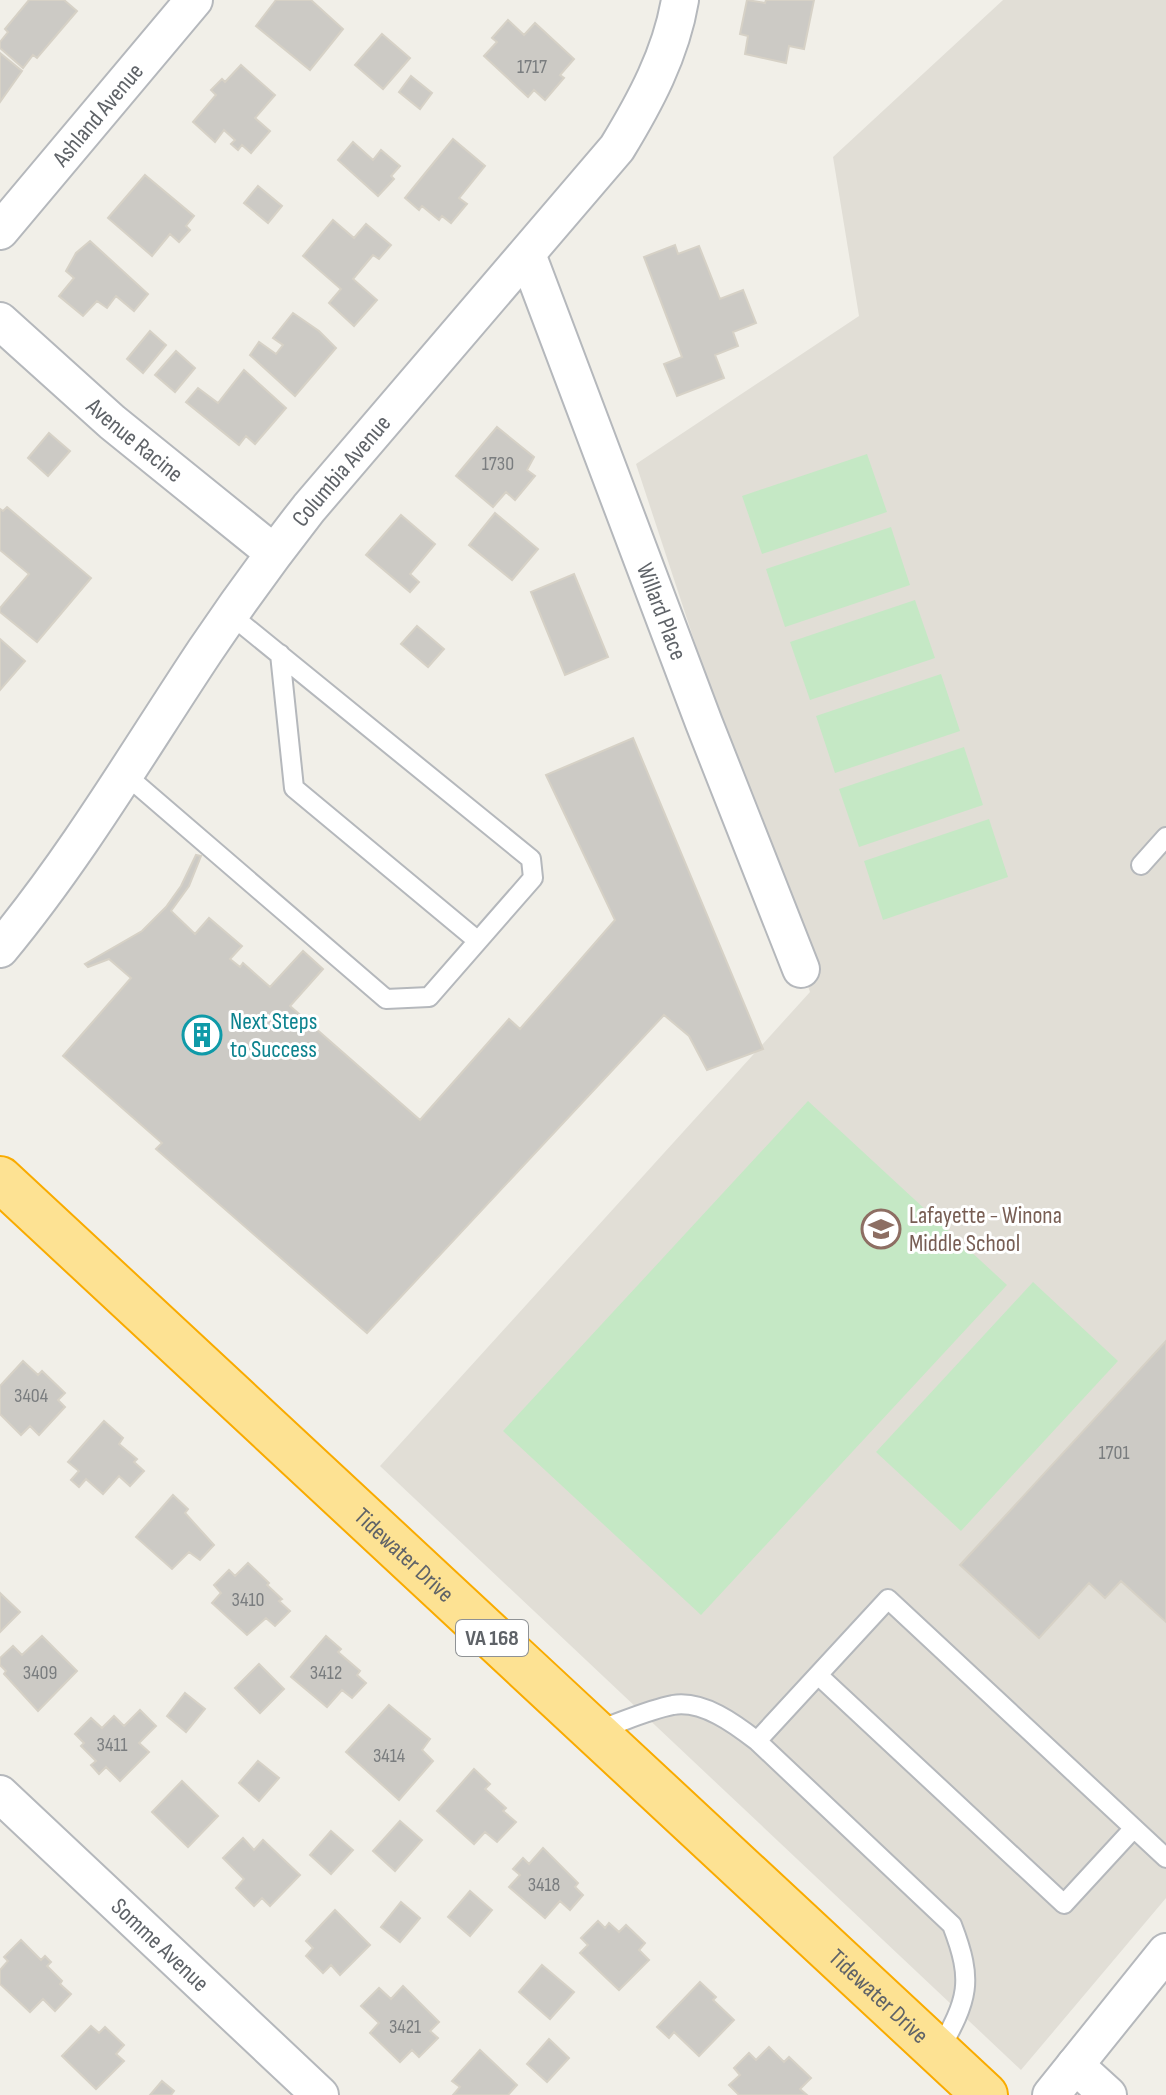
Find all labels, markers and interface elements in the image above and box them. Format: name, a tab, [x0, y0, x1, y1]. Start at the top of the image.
house number: 1717	[517, 55, 547, 79]
street label: Ashland Avenue	[46, 57, 149, 173]
street label: Avenue Racine	[80, 391, 189, 488]
street label: Columbia Avenue	[286, 409, 397, 532]
house number: 1730	[482, 452, 514, 476]
street label: Willard Place	[630, 559, 693, 664]
place label: Next Steps to Success	[230, 1007, 317, 1064]
building icon: Next Steps to Success	[181, 1014, 223, 1056]
place label: Lafayette - Winona Middle School	[909, 1201, 1062, 1258]
school or university icon: Lafayette - Winona Middle School	[860, 1208, 902, 1250]
house number: 3404	[14, 1384, 48, 1408]
house number: 1701	[1099, 1441, 1129, 1465]
street label: Tidewater Drive	[348, 1501, 460, 1608]
house number: 3410	[232, 1588, 264, 1612]
road number: VA 168	[456, 1620, 528, 1656]
house number: 3409	[23, 1661, 57, 1685]
house number: 3412	[310, 1661, 342, 1685]
house number: 3411	[97, 1733, 127, 1757]
house number: 3414	[373, 1744, 405, 1768]
house number: 3418	[528, 1873, 560, 1897]
street label: Somme Avenue	[105, 1892, 215, 1998]
street label: Tidewater Drive	[823, 1943, 935, 2050]
house number: 3421	[389, 2015, 421, 2039]

